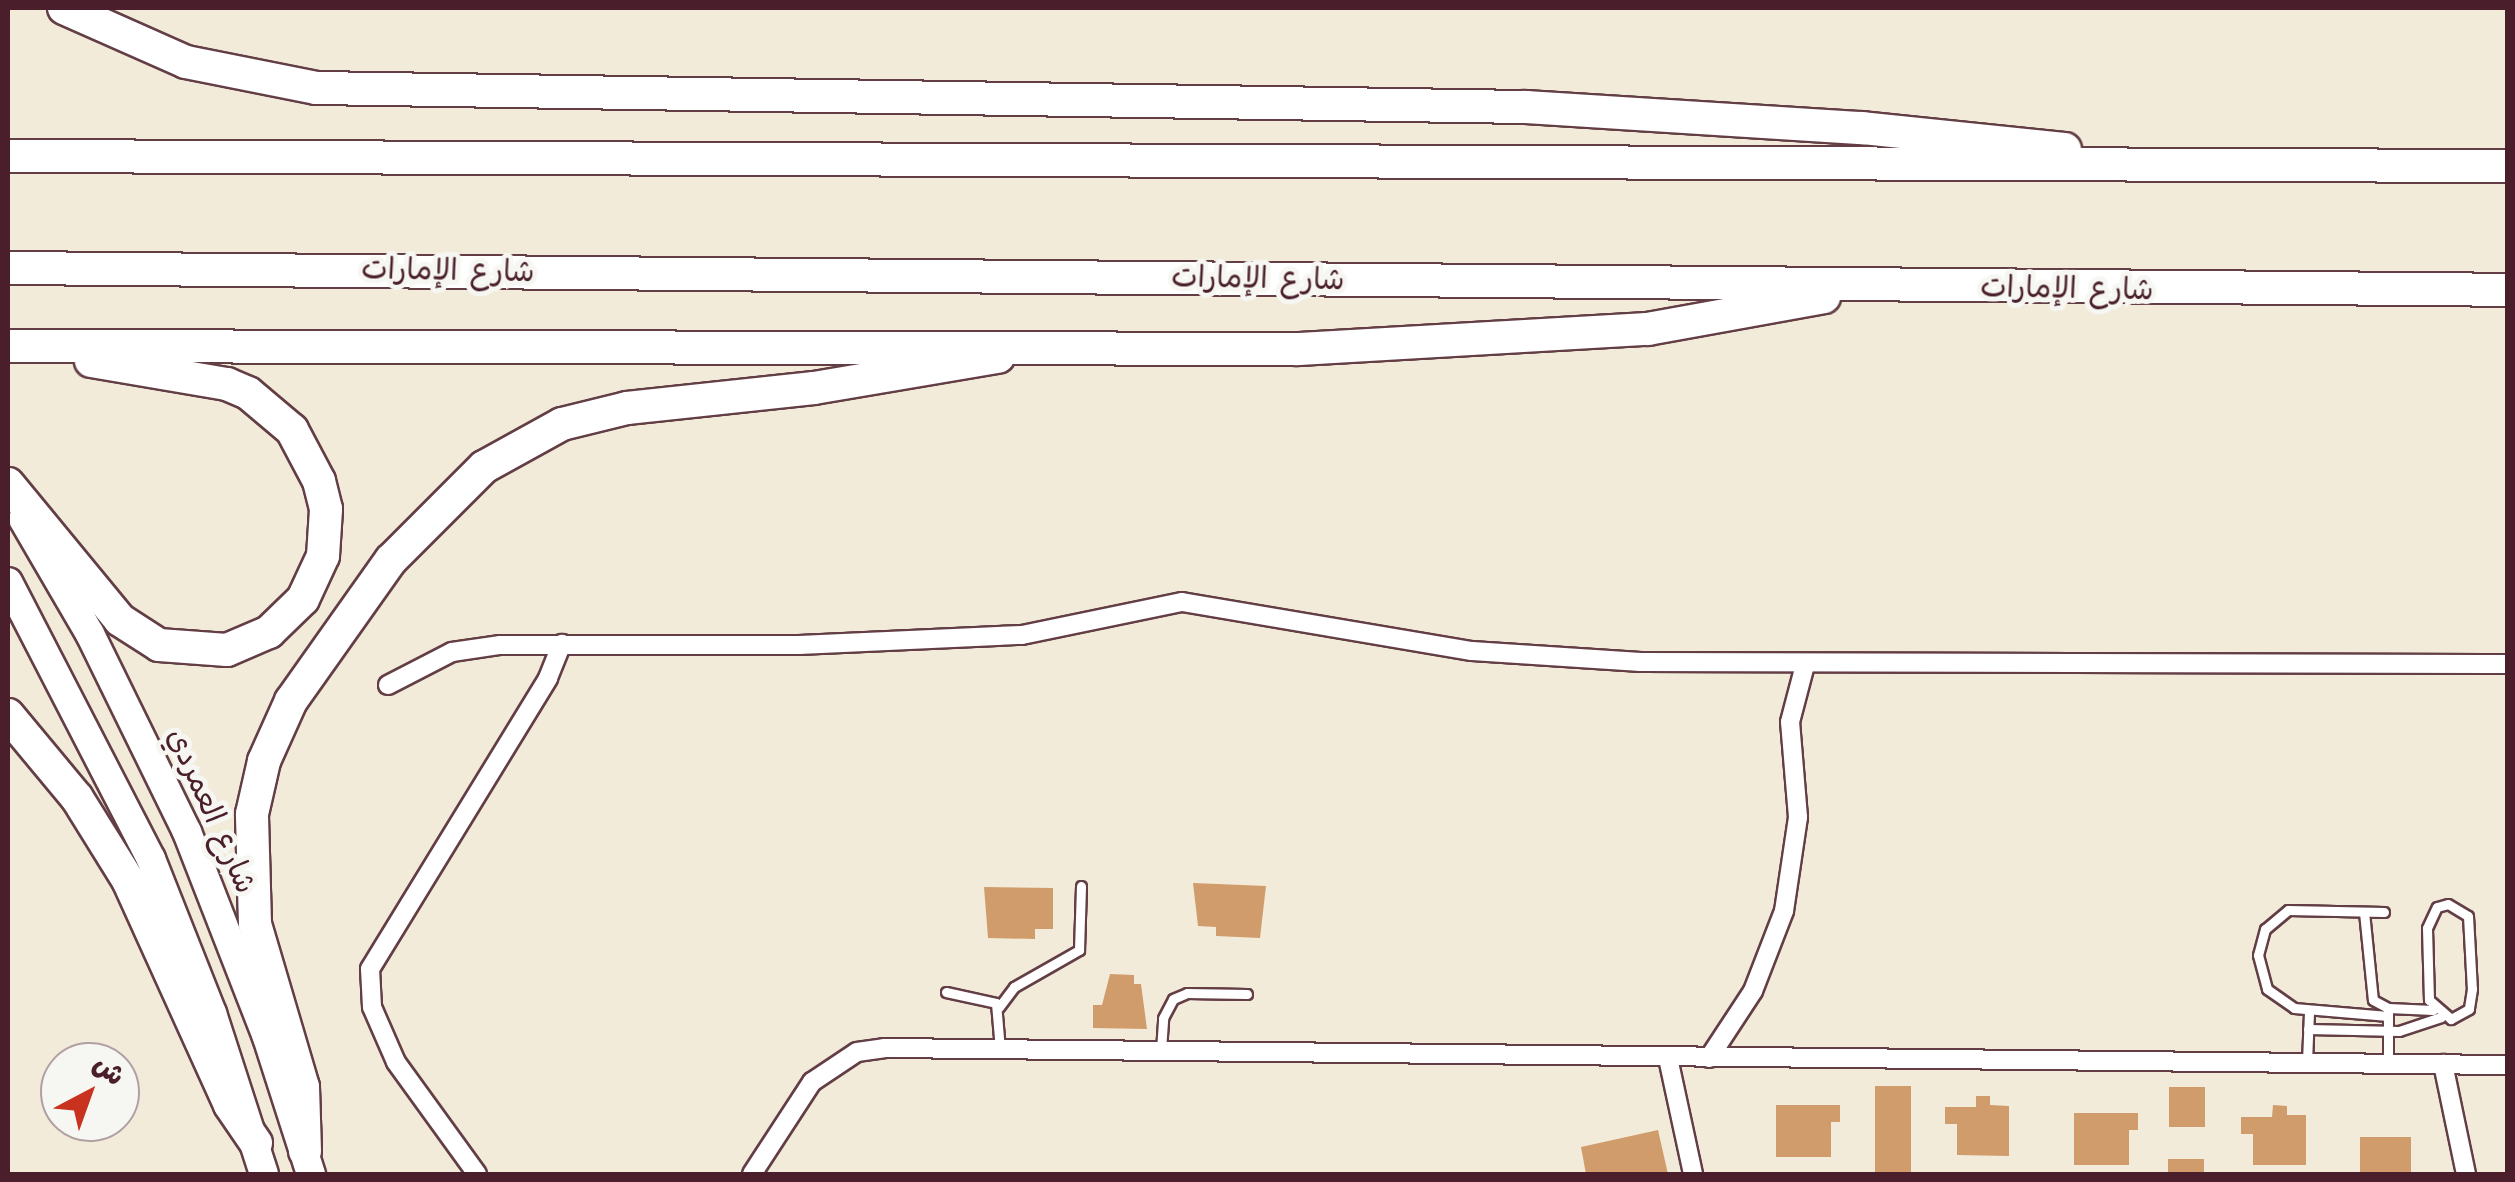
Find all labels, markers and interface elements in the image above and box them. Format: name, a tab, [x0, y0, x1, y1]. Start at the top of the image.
street label: شارع الإمارات	[361, 251, 535, 291]
street label: شارع الإمارات	[1171, 259, 1345, 299]
street label: شارع الإمارات	[1980, 269, 2154, 309]
street label: شارع العمردي	[159, 723, 263, 899]
north arrow	[40, 1042, 140, 1142]
text: ش	[84, 1046, 133, 1095]

